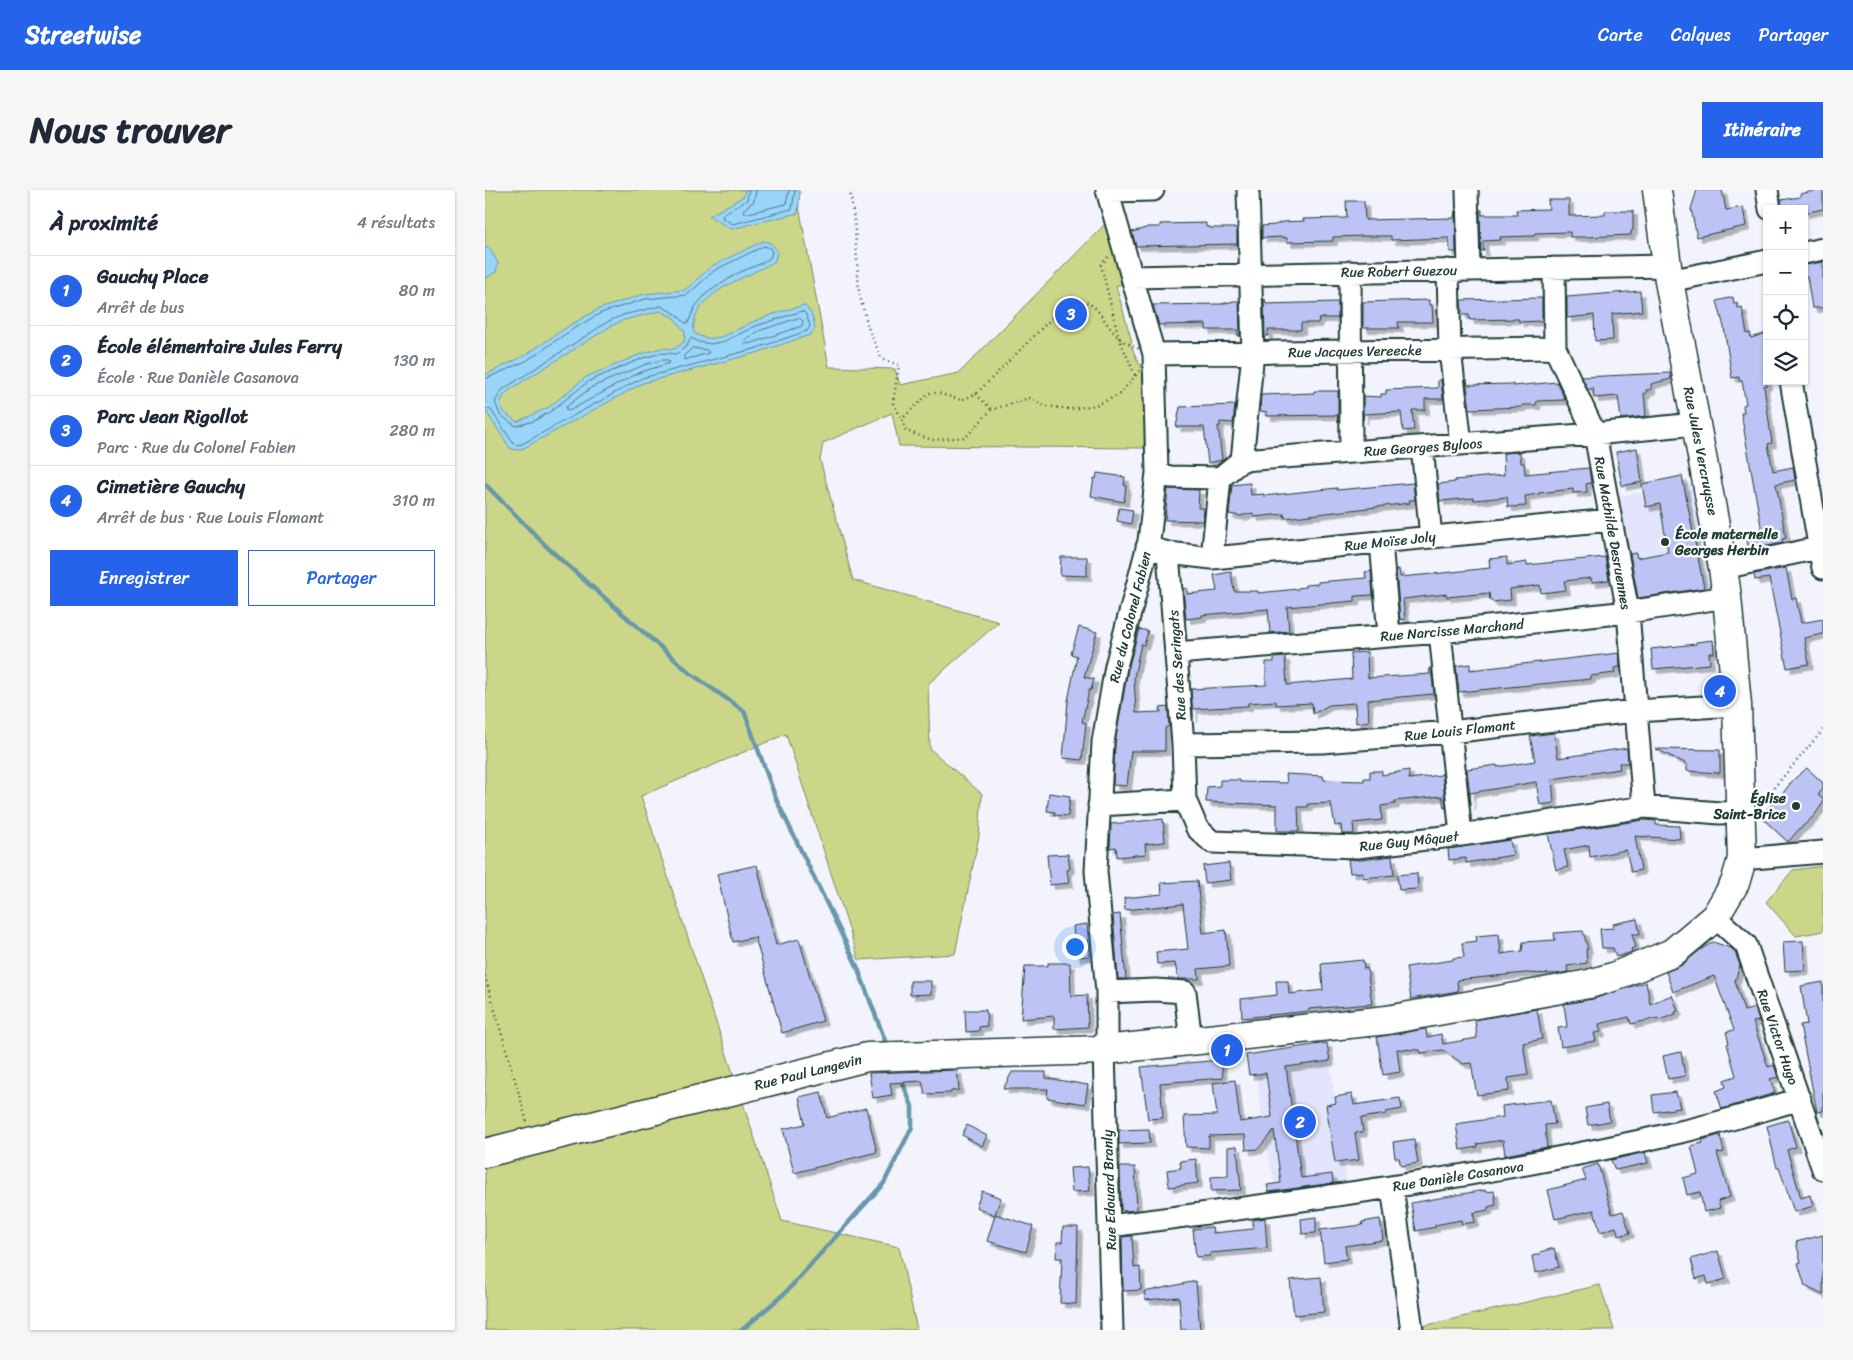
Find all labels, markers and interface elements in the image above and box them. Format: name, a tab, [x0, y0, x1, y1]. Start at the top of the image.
text: Streetwise	[25, 14, 141, 56]
text: Carte	[1598, 19, 1643, 51]
text: Calques	[1671, 19, 1731, 51]
text: Partager	[1759, 19, 1828, 51]
text: Nous trouver	[30, 99, 230, 161]
button: Itinéraire	[1702, 102, 1823, 158]
text: À proximité	[50, 204, 158, 242]
map controls	[1763, 205, 1808, 385]
button: +	[1763, 205, 1808, 250]
text: 4 résultats	[357, 208, 435, 237]
button: −	[1763, 250, 1808, 295]
street label: Rue Robert Guezou	[1341, 258, 1458, 285]
text: Gauchy Place	[97, 260, 208, 293]
text: 1	[63, 276, 69, 305]
text: 80 m	[399, 276, 435, 305]
text: Arrêt de bus	[97, 293, 184, 322]
pin: 3	[1055, 295, 1087, 333]
button: locate	[1763, 295, 1808, 340]
text: École élémentaire Jules Ferry	[97, 330, 342, 363]
street label: Rue Jacques Vereecke	[1288, 338, 1422, 365]
button: layers	[1763, 340, 1808, 385]
text: 2	[61, 346, 71, 375]
text: 130 m	[393, 346, 435, 375]
text: École · Rue Danièle Casanova	[97, 363, 299, 392]
street label: Rue Jules Vercruysse	[1676, 384, 1725, 518]
text: Parc Jean Rigollot	[97, 400, 248, 433]
text: 3	[62, 416, 70, 445]
text: 280 m	[390, 416, 435, 445]
street label: Rue Georges Byloos	[1363, 431, 1483, 464]
text: Parc · Rue du Colonel Fabien	[97, 433, 296, 462]
street label: Rue Mathilde Desruennes	[1587, 455, 1638, 612]
text: Cimetière Gauchy	[97, 470, 245, 503]
text: 4	[61, 486, 71, 515]
text: 310 m	[393, 486, 435, 515]
text: Arrêt de bus · Rue Louis Flamant	[97, 503, 324, 532]
place label: École maternelle Georges Herbin	[1674, 522, 1778, 563]
street label: Rue Moïse Joly	[1343, 524, 1438, 559]
marker: École maternelle Georges Herbin	[1659, 536, 1671, 548]
street label: Rue du Colonel Fabien	[1102, 548, 1159, 685]
button: Enregistrer	[50, 550, 238, 606]
button: Partager	[248, 550, 435, 606]
street label: Rue des Seringats	[1161, 608, 1194, 721]
street label: Rue Narcisse Marchand	[1379, 612, 1526, 649]
pin: 4	[1704, 672, 1736, 710]
street label: Rue Louis Flamant	[1403, 712, 1517, 749]
place label: Église Saint-Brice	[1712, 786, 1787, 827]
marker: Église Saint-Brice	[1790, 800, 1802, 812]
street label: Rue Guy Môquet	[1358, 824, 1461, 859]
your location	[1062, 934, 1088, 960]
street label: Rue Victor Hugo	[1749, 986, 1806, 1089]
pin: 1	[1211, 1031, 1243, 1069]
street label: Rue Paul Langevin	[752, 1047, 865, 1098]
pin: 2	[1284, 1103, 1316, 1141]
street label: Rue Edouard Branly	[1095, 1129, 1124, 1251]
street label: Rue Danièle Casanova	[1391, 1154, 1525, 1199]

